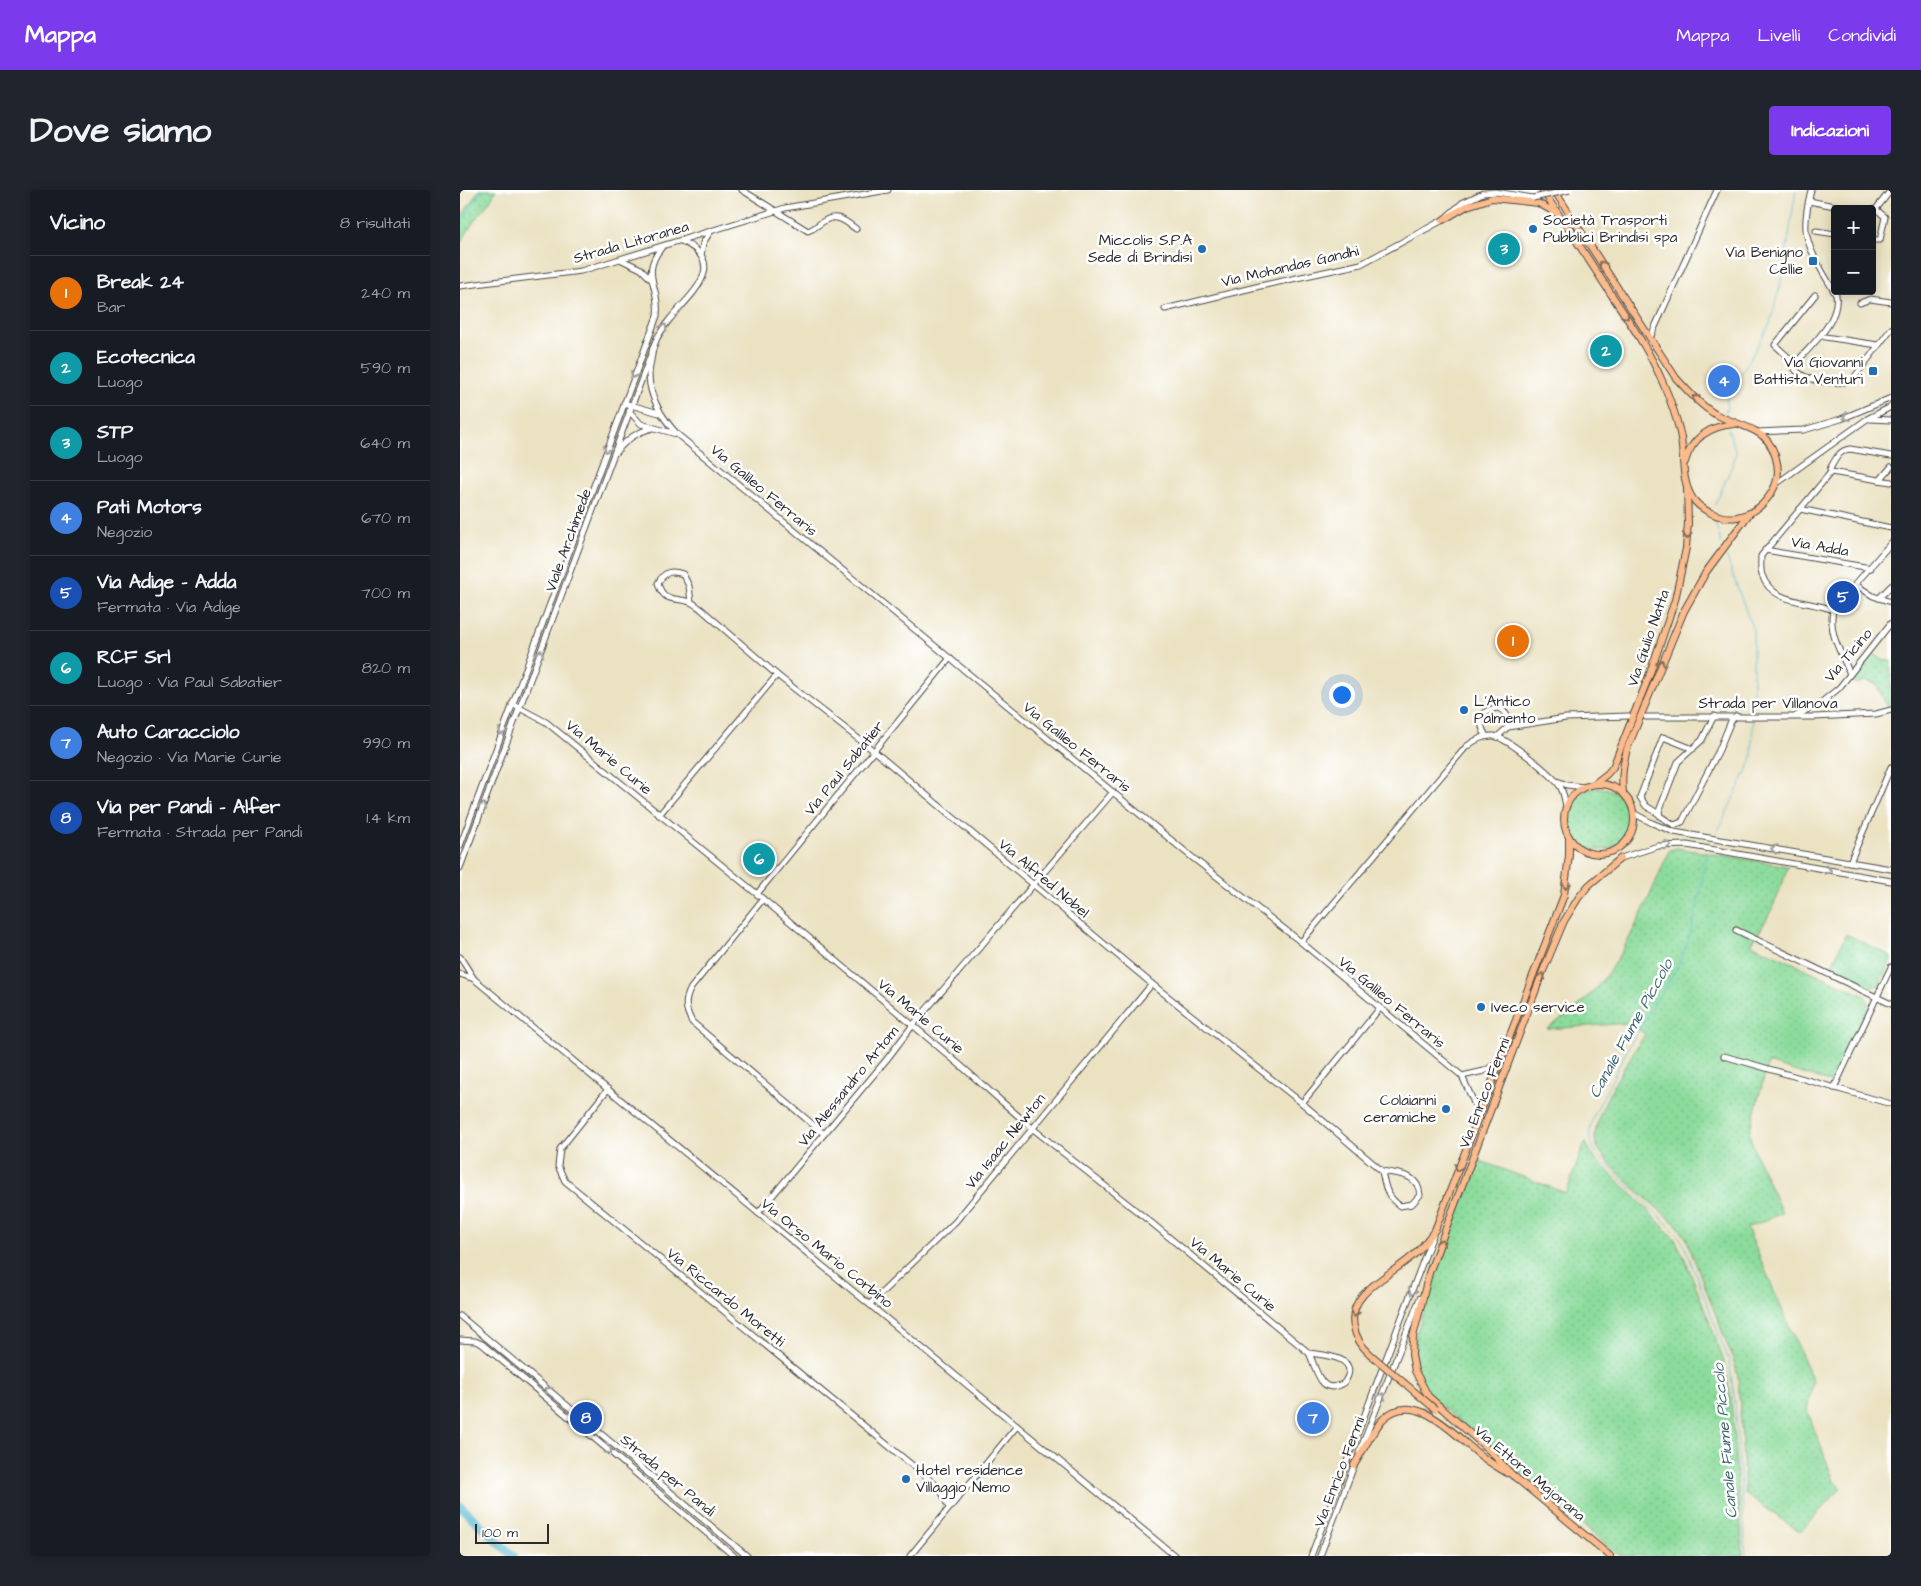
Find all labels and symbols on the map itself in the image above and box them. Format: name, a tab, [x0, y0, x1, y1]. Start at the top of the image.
place label: Società Trasporti Pubblici Brindisi spa	[1543, 210, 1678, 248]
street label: Strada Litoranea	[571, 216, 692, 269]
marker: Società Trasporti Pubblici Brindisi spa	[1527, 223, 1539, 235]
place label: Miccolis S.P.A Sede di Brindisi	[1088, 230, 1193, 268]
pin: 3	[1488, 230, 1520, 268]
street label: Via Mohandas Gandhi	[1219, 240, 1362, 293]
place label: Via Benigno Cellie	[1725, 242, 1804, 280]
marker: Miccolis S.P.A Sede di Brindisi	[1196, 243, 1208, 255]
marker: Via Benigno Cellie	[1807, 255, 1819, 267]
one-way arrow	[1599, 261, 1609, 270]
one-way arrow	[1620, 310, 1629, 320]
one-way arrow	[658, 324, 667, 333]
pin: 2	[1590, 332, 1622, 370]
place label: Via Giovanni Battista Venturi	[1754, 352, 1864, 390]
pin: 4	[1708, 362, 1740, 400]
marker: Via Giovanni Battista Venturi	[1867, 365, 1879, 377]
one-way arrow	[630, 371, 640, 379]
one-way arrow	[1691, 394, 1700, 403]
one-way arrow	[1842, 411, 1851, 421]
street label: Via Galileo Ferraris	[706, 439, 822, 542]
one-way arrow	[603, 444, 613, 452]
street label: Viale Archimede	[540, 486, 597, 595]
street label: Via Adda	[1790, 531, 1851, 562]
one-way arrow	[1681, 532, 1692, 540]
pin: 5	[1827, 578, 1859, 616]
street label: Via Giulio Natta	[1622, 586, 1675, 690]
pin: 1	[1497, 622, 1529, 660]
street label: Via Ticino	[1820, 623, 1878, 687]
one-way arrow	[534, 650, 544, 658]
one-way arrow	[1655, 659, 1665, 668]
your location	[1329, 682, 1355, 708]
place label: L'Antico Palmento	[1474, 691, 1536, 729]
street label: Strada per Villanova	[1698, 693, 1838, 714]
street label: Via Galileo Ferraris	[1018, 697, 1136, 798]
marker: L'Antico Palmento	[1458, 704, 1470, 716]
street label: Via Marie Curie	[561, 715, 656, 800]
street label: Via Paul Sabatier	[800, 716, 889, 820]
one-way arrow	[498, 727, 508, 736]
one-way arrow	[477, 802, 487, 810]
street label: Via Alfred Nobel	[994, 834, 1094, 923]
pin: 6	[743, 840, 775, 878]
one-way arrow	[1664, 840, 1672, 850]
one-way arrow	[1770, 845, 1778, 855]
one-way arrow	[1824, 864, 1833, 874]
one-way arrow	[1561, 881, 1571, 890]
street label: Via Galileo Ferraris	[1334, 951, 1450, 1054]
water label: Canale Fiume Piccolo	[1584, 954, 1679, 1102]
one-way arrow	[1535, 972, 1546, 981]
street label: Via Marie Curie	[873, 974, 968, 1059]
place label: Iveco service	[1491, 997, 1585, 1018]
marker: Iveco service	[1475, 1001, 1487, 1013]
street label: Via Alessandro Artom	[793, 1021, 904, 1151]
street label: Via Enrico Fermi	[1454, 1034, 1515, 1152]
street label: Via Isaac Newton	[960, 1089, 1051, 1194]
place label: Colaianni ceramiche	[1364, 1090, 1437, 1128]
marker: Colaianni ceramiche	[1440, 1103, 1452, 1115]
one-way arrow	[1454, 1163, 1464, 1172]
street label: Via Orso Mario Corbino	[756, 1193, 898, 1314]
street label: Via Marie Curie	[1185, 1232, 1280, 1317]
one-way arrow	[1435, 1238, 1445, 1247]
street label: Via Riccardo Moretti	[662, 1243, 790, 1352]
one-way arrow	[1408, 1287, 1418, 1296]
one-way arrow	[1350, 1310, 1361, 1319]
water label: Canale Fiume Piccolo	[1707, 1361, 1743, 1519]
one-way arrow	[545, 1387, 554, 1396]
one-way arrow	[1376, 1392, 1386, 1401]
pin: 8	[570, 1399, 602, 1437]
pin: 7	[1297, 1399, 1329, 1437]
street label: Via Enrico Fermi	[1309, 1413, 1370, 1531]
street label: Via Ettore Majorana	[1470, 1421, 1590, 1526]
street label: Strada per Pandi	[616, 1429, 720, 1522]
one-way arrow	[604, 1445, 613, 1454]
place label: Hotel residence Villaggio Nemo	[916, 1460, 1023, 1499]
marker: Hotel residence Villaggio Nemo	[900, 1473, 912, 1485]
scale bar	[475, 1521, 549, 1544]

